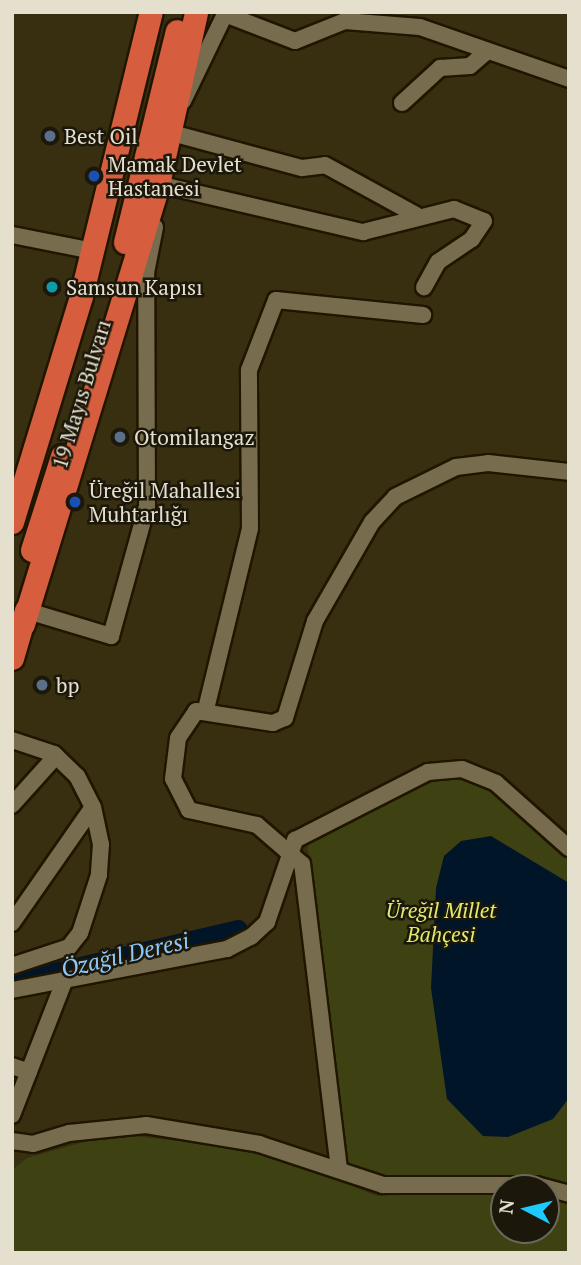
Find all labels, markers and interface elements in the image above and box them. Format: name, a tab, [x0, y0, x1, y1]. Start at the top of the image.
place label: Best Oil	[64, 123, 138, 149]
marker: Best Oil	[42, 128, 58, 144]
place label: Mamak Devlet Hastanesi	[108, 151, 242, 201]
marker: Mamak Devlet Hastanesi	[86, 168, 102, 184]
place label: Samsun Kapısı	[66, 274, 202, 300]
marker: Samsun Kapısı	[44, 279, 60, 295]
street label: 19 Mayıs Bulvarı	[46, 317, 116, 471]
place label: Otomilangaz	[134, 424, 255, 450]
marker: Otomilangaz	[112, 429, 128, 445]
place label: Üreğil Mahallesi Muhtarlığı	[89, 477, 241, 527]
marker: Üreğil Mahallesi Muhtarlığı	[67, 494, 83, 510]
place label: bp	[56, 672, 79, 698]
marker: bp	[34, 677, 50, 693]
park label: Üreğil Millet Bahçesi	[386, 897, 496, 947]
water label: Özağıl Deresi	[58, 927, 192, 983]
north arrow	[490, 1174, 560, 1244]
text: N	[492, 1198, 519, 1215]

